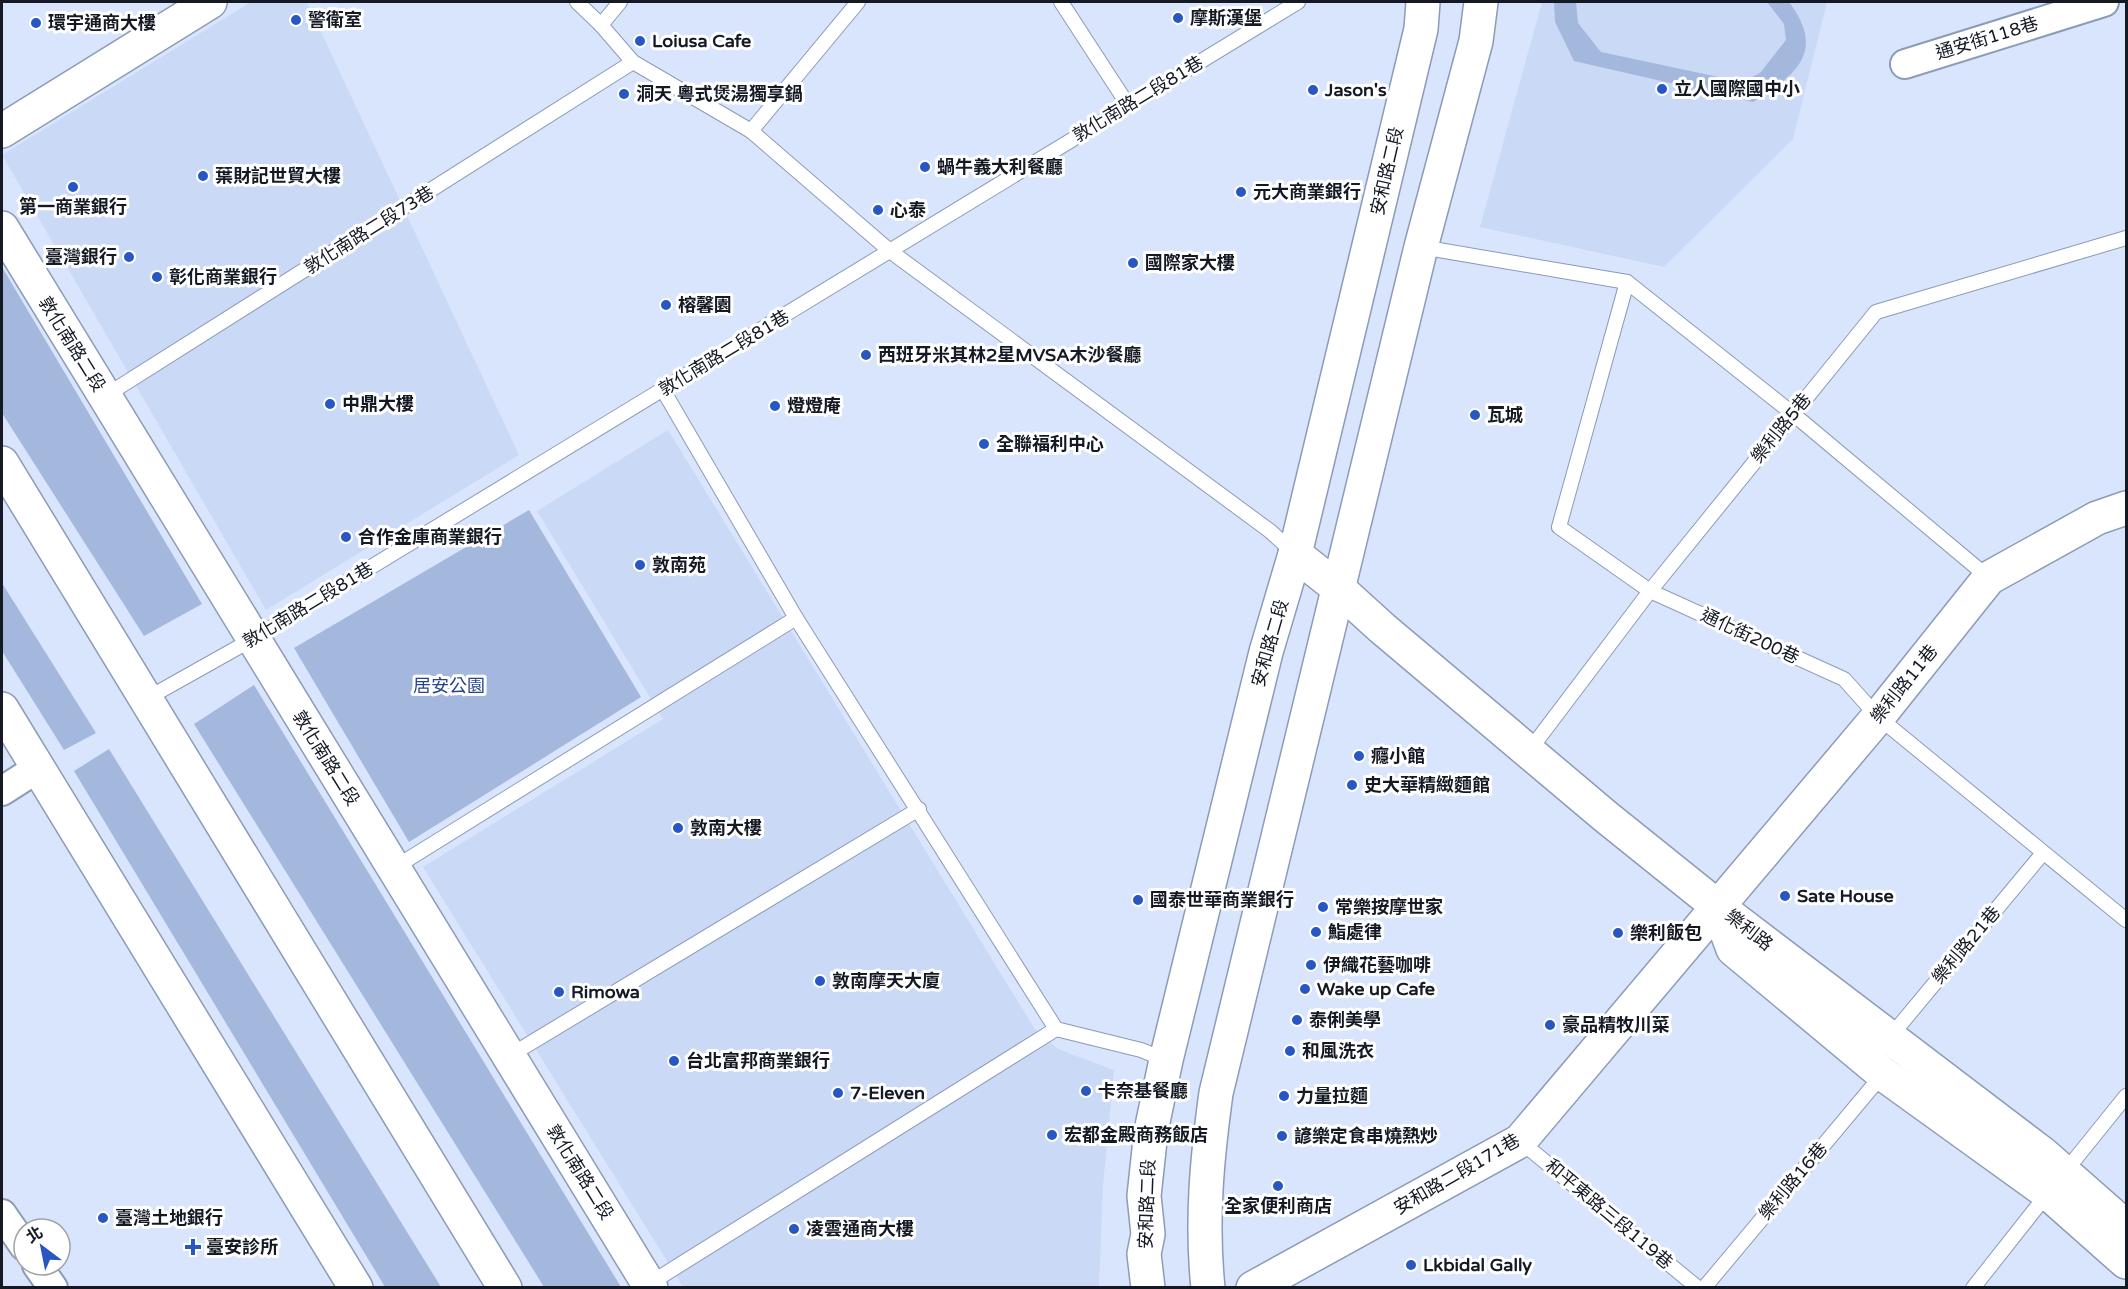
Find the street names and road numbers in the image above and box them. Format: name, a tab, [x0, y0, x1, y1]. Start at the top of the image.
street label: 通安街118巷	[1933, 12, 2041, 64]
street label: 敦化南路二段81巷	[1069, 51, 1207, 147]
street label: 安和路二段	[1366, 125, 1408, 217]
street label: 敦化南路二段73巷	[300, 181, 438, 279]
street label: 敦化南路二段	[34, 292, 110, 396]
street label: 敦化南路二段81巷	[655, 305, 793, 401]
street label: 樂利路5巷	[1746, 389, 1816, 467]
street label: 敦化南路二段81巷	[239, 557, 377, 653]
street label: 安和路二段	[1247, 597, 1293, 689]
street label: 通化街200巷	[1697, 604, 1803, 668]
street label: 樂利路11巷	[1866, 640, 1942, 728]
street label: 敦化南路二段	[288, 706, 364, 810]
street label: 樂利路21巷	[1927, 902, 2005, 988]
street label: 樂利路	[1721, 905, 1777, 955]
street label: 敦化南路二段	[542, 1120, 618, 1224]
street label: 安和路二段171巷	[1390, 1129, 1524, 1219]
street label: 樂利路16巷	[1754, 1138, 1832, 1224]
street label: 和平東路三段119巷	[1541, 1154, 1677, 1274]
street label: 安和路二段	[1134, 1159, 1160, 1249]

